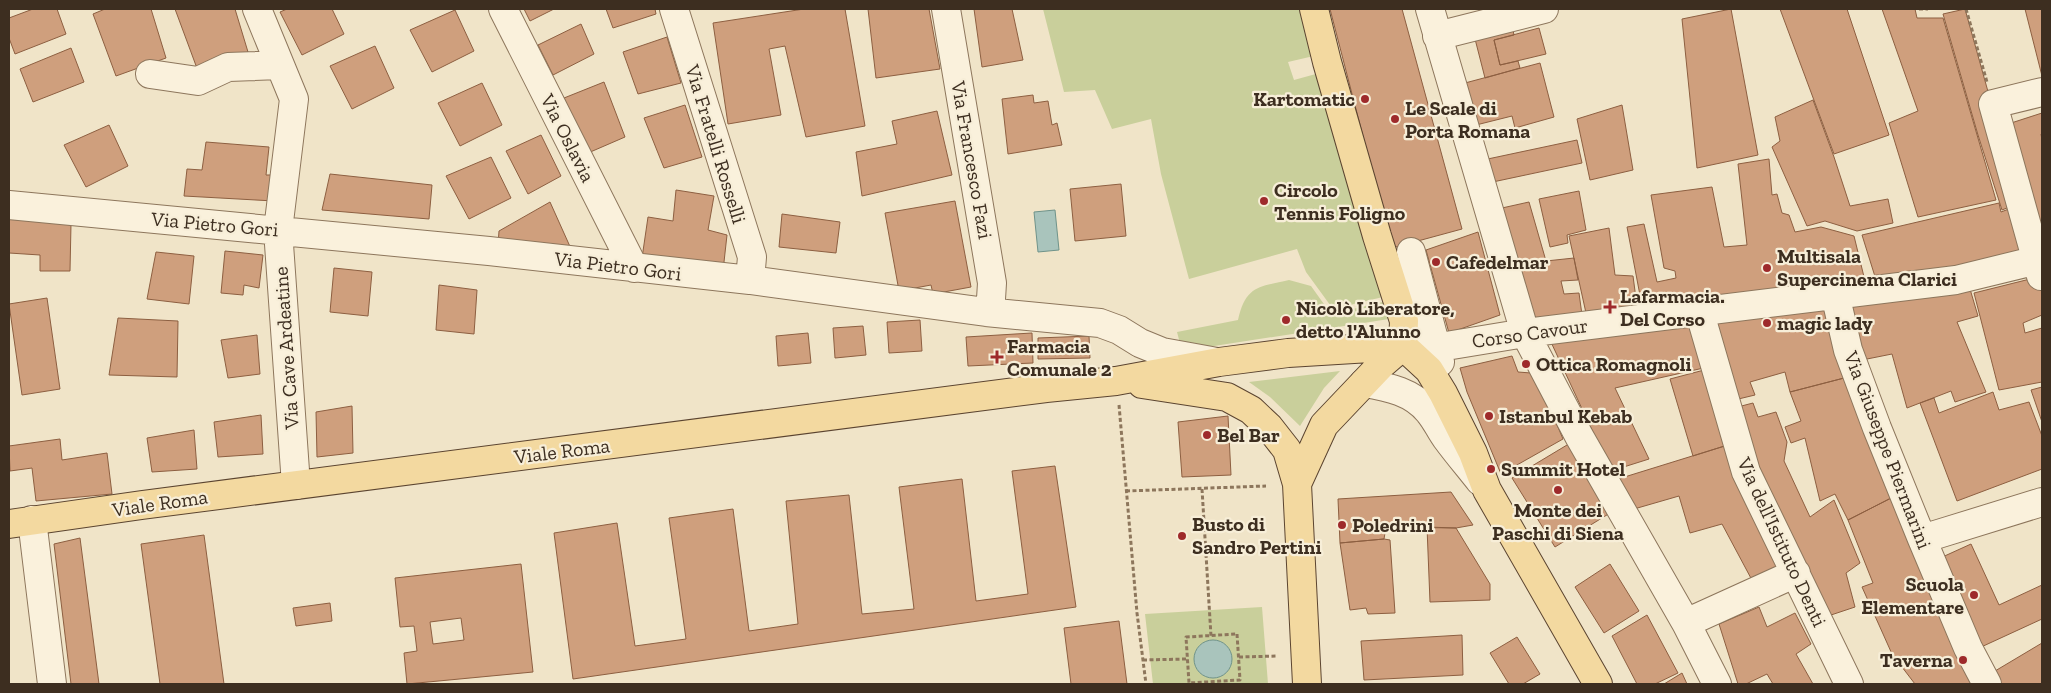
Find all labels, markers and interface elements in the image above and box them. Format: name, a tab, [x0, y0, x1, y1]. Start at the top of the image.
street label: Via Fratelli Rosselli	[680, 61, 752, 227]
street label: Via Francesco Fazi	[946, 78, 998, 241]
place label: Kartomatic	[1253, 87, 1356, 111]
street label: Via Oslavia	[535, 89, 601, 186]
marker: Kartomatic	[1359, 93, 1371, 105]
place label: Le Scale di Porta Romana	[1405, 96, 1530, 143]
marker: Le Scale di Porta Romana	[1389, 113, 1401, 125]
place label: Circolo Tennis Foligno	[1274, 178, 1406, 225]
marker: Circolo Tennis Foligno	[1258, 195, 1270, 207]
street label: Via Pietro Gori	[149, 206, 280, 242]
place label: Multisala Supercinema Clarici	[1777, 244, 1957, 291]
street label: Via Pietro Gori	[552, 246, 683, 286]
place label: Cafedelmar	[1446, 250, 1549, 274]
marker: Cafedelmar	[1430, 256, 1442, 268]
marker: Multisala Supercinema Clarici	[1761, 262, 1773, 274]
street label: Via Cave Ardeatine	[268, 266, 304, 431]
place label: Lafarmacia. Del Corso	[1620, 284, 1725, 331]
place label: Nicolò Liberatore, detto l'Alunno	[1296, 296, 1455, 343]
marker: Lafarmacia. Del Corso	[1604, 301, 1616, 313]
place label: magic lady	[1777, 311, 1873, 335]
street label: Corso Cavour	[1470, 313, 1590, 353]
marker: Nicolò Liberatore, detto l'Alunno	[1280, 314, 1292, 326]
marker: magic lady	[1761, 317, 1773, 329]
place label: Farmacia Comunale 2	[1007, 334, 1112, 381]
street label: Via Giuseppe Piermarini	[1839, 347, 1937, 553]
marker: Farmacia Comunale 2	[991, 351, 1003, 363]
place label: Ottica Romagnoli	[1536, 352, 1692, 376]
marker: Ottica Romagnoli	[1520, 358, 1532, 370]
place label: Istanbul Kebab	[1499, 404, 1632, 428]
marker: Istanbul Kebab	[1483, 410, 1495, 422]
place label: Bel Bar	[1217, 423, 1280, 447]
marker: Bel Bar	[1201, 429, 1213, 441]
street label: Viale Roma	[512, 433, 612, 469]
street label: Via dell'Istituto Denti	[1732, 453, 1832, 631]
place label: Summit Hotel	[1501, 457, 1625, 481]
marker: Summit Hotel	[1485, 463, 1497, 475]
street label: Viale Roma	[110, 484, 210, 522]
marker: Monte dei Paschi di Siena	[1552, 484, 1564, 496]
place label: Monte dei Paschi di Siena	[1492, 498, 1624, 545]
place label: Busto di Sandro Pertini	[1192, 512, 1321, 559]
place label: Poledrini	[1352, 513, 1433, 537]
marker: Poledrini	[1336, 519, 1348, 531]
marker: Busto di Sandro Pertini	[1176, 530, 1188, 542]
place label: Scuola Elementare	[1861, 572, 1964, 619]
marker: Scuola Elementare	[1968, 589, 1980, 601]
place label: Taverna	[1880, 648, 1953, 672]
marker: Taverna	[1957, 654, 1969, 666]

